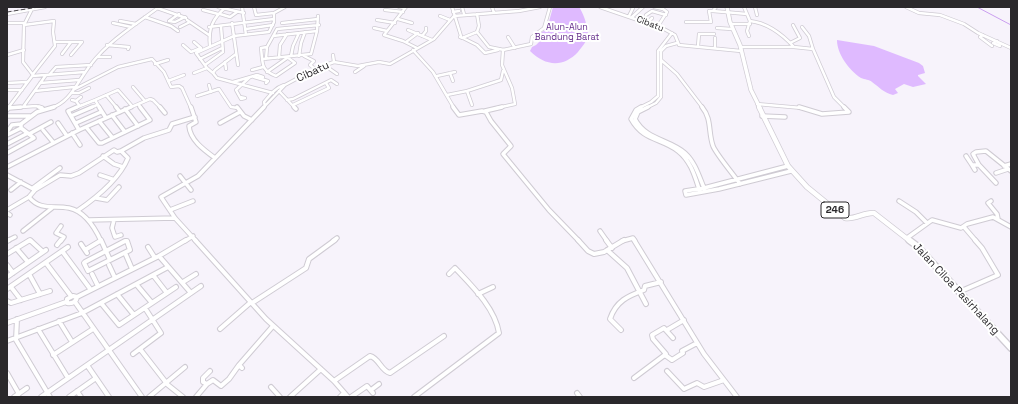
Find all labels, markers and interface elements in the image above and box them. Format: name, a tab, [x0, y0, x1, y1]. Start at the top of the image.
street label: Cibatu	[635, 14, 665, 34]
park label: Alun-Alun Bandung Barat	[535, 23, 599, 44]
street label: Cibatu	[295, 59, 331, 85]
road number: 246	[821, 202, 849, 218]
street label: Jalan Ciloa Pasirhalang	[910, 240, 1002, 338]

